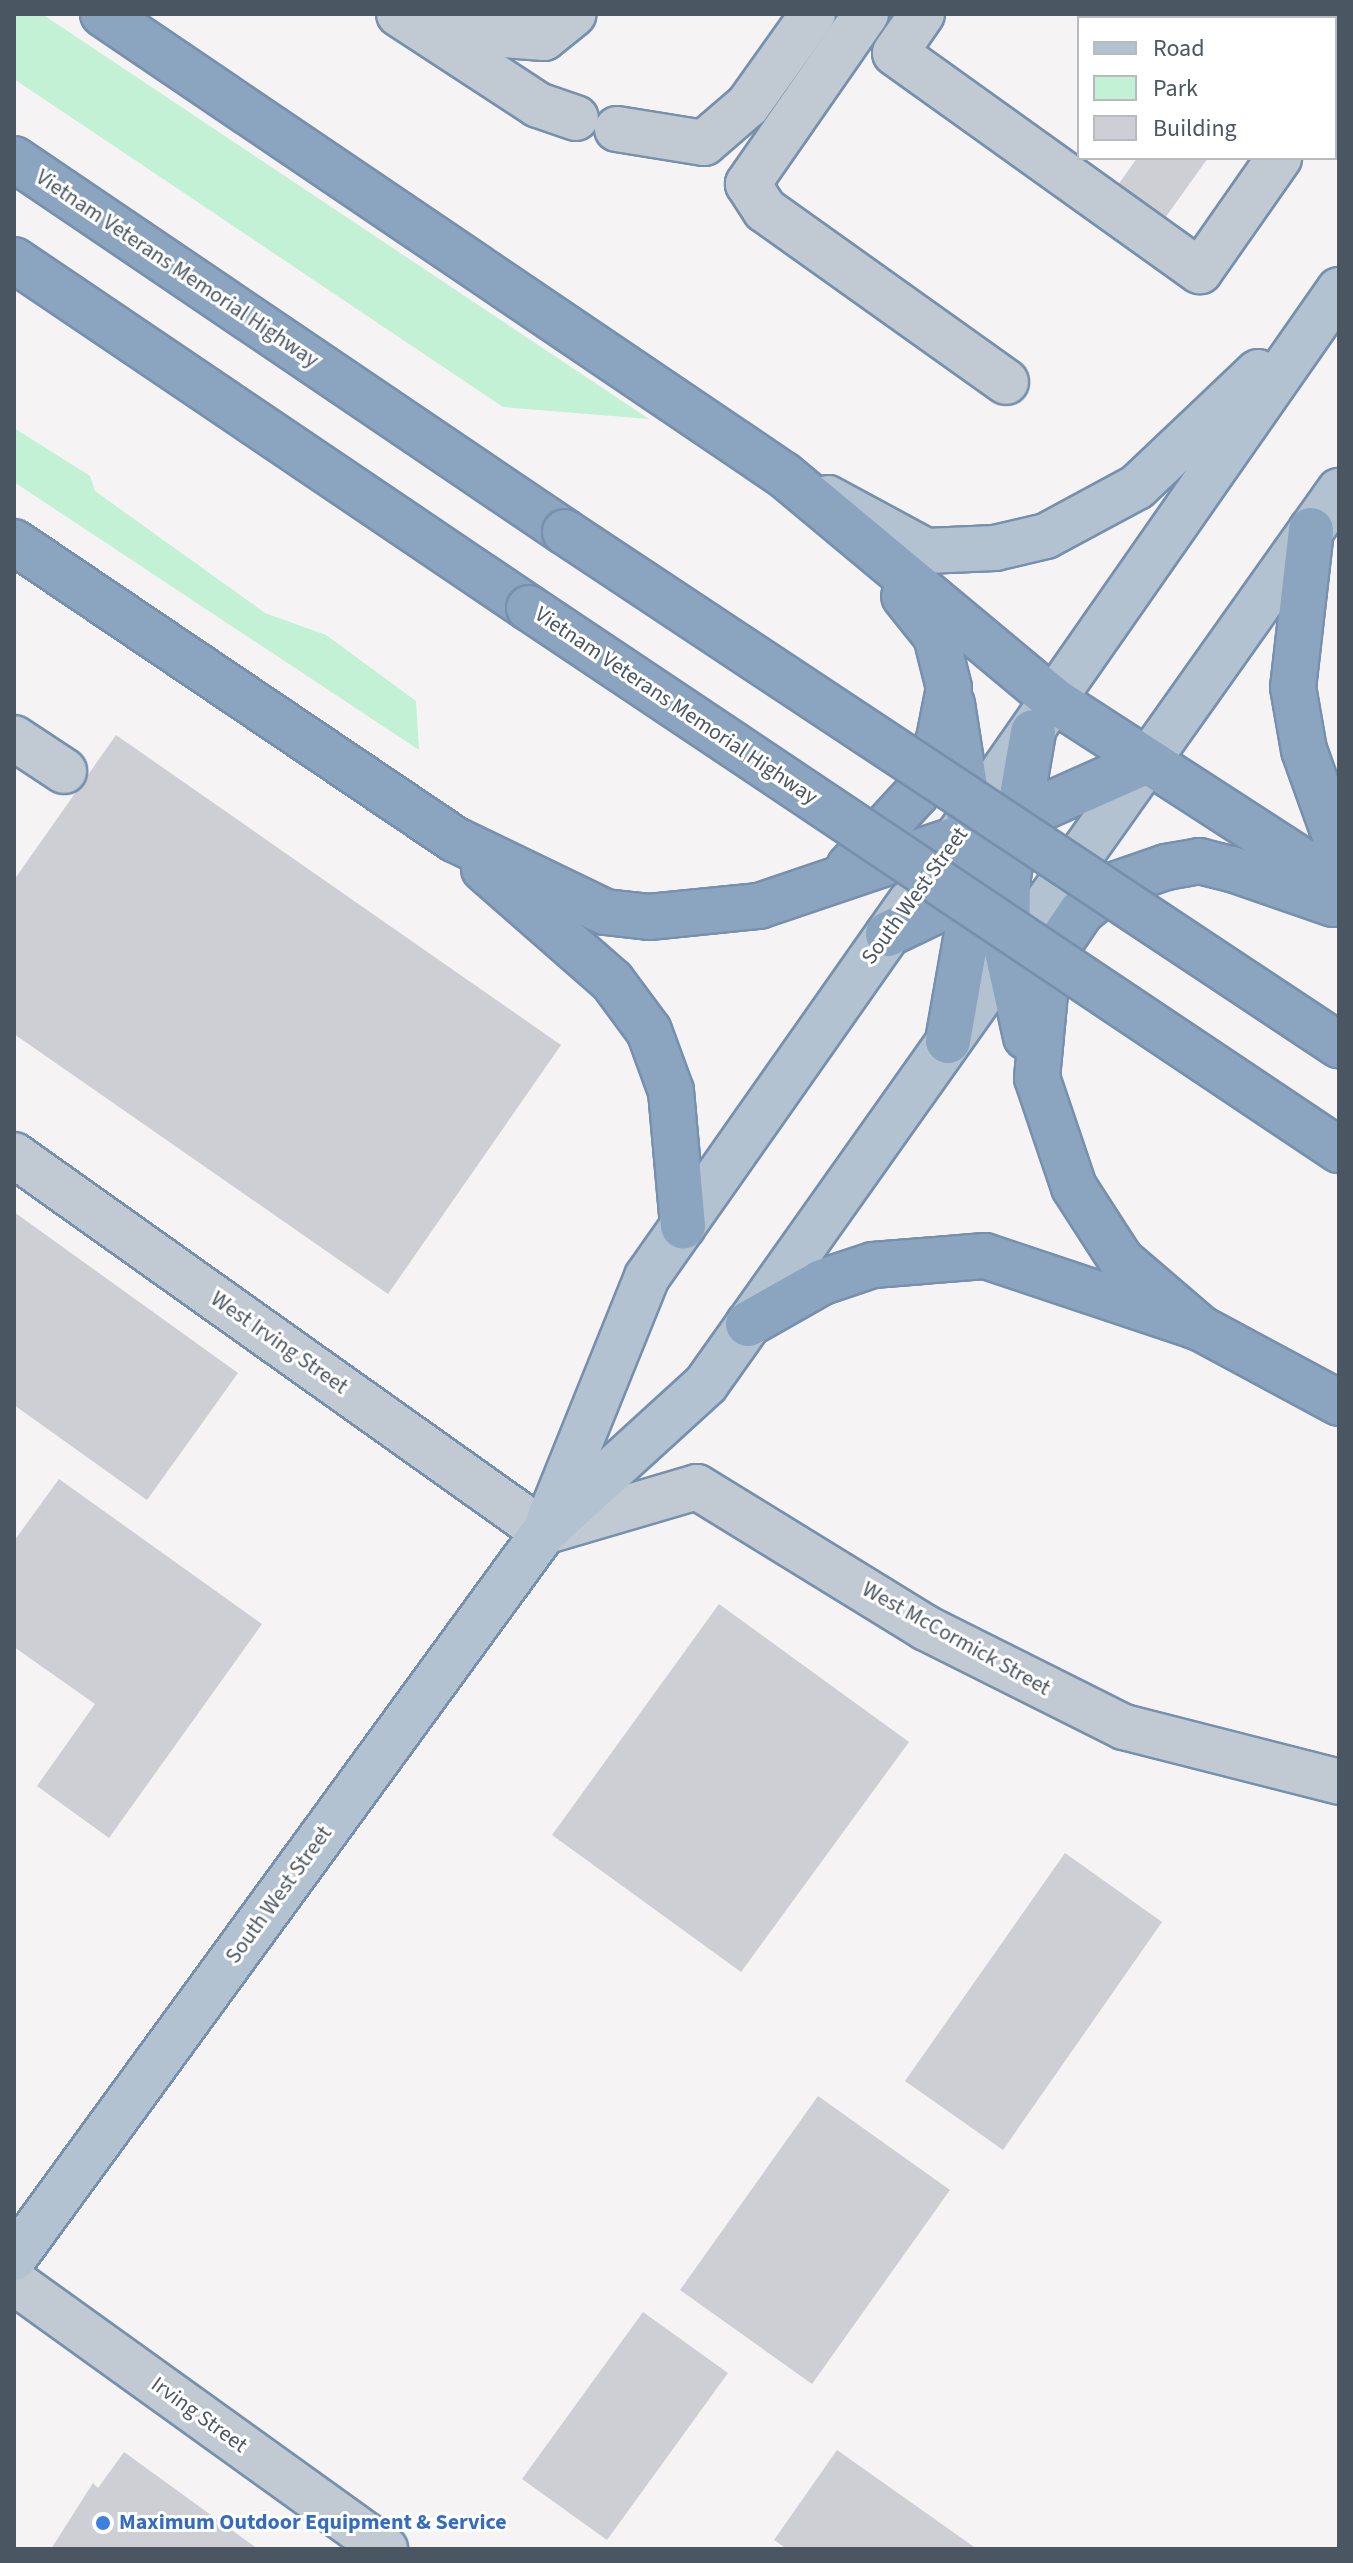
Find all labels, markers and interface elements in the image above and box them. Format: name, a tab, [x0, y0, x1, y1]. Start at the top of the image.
legend	[1077, 16, 1337, 160]
text: Road	[1153, 31, 1205, 66]
text: Park	[1153, 71, 1198, 106]
text: Building	[1153, 111, 1237, 146]
street label: Vietnam Veterans Memorial Highway	[31, 164, 323, 374]
street label: Vietnam Veterans Memorial Highway	[530, 601, 822, 811]
street label: South West Street	[856, 822, 974, 970]
street label: West Irving Street	[205, 1286, 353, 1400]
street label: West McCormick Street	[857, 1576, 1055, 1702]
street label: South West Street	[220, 1821, 338, 1969]
street label: Irving Street	[146, 2371, 252, 2459]
place label: Maximum Outdoor Equipment & Service	[119, 2510, 507, 2536]
marker: Maximum Outdoor Equipment & Service	[94, 2514, 112, 2532]

